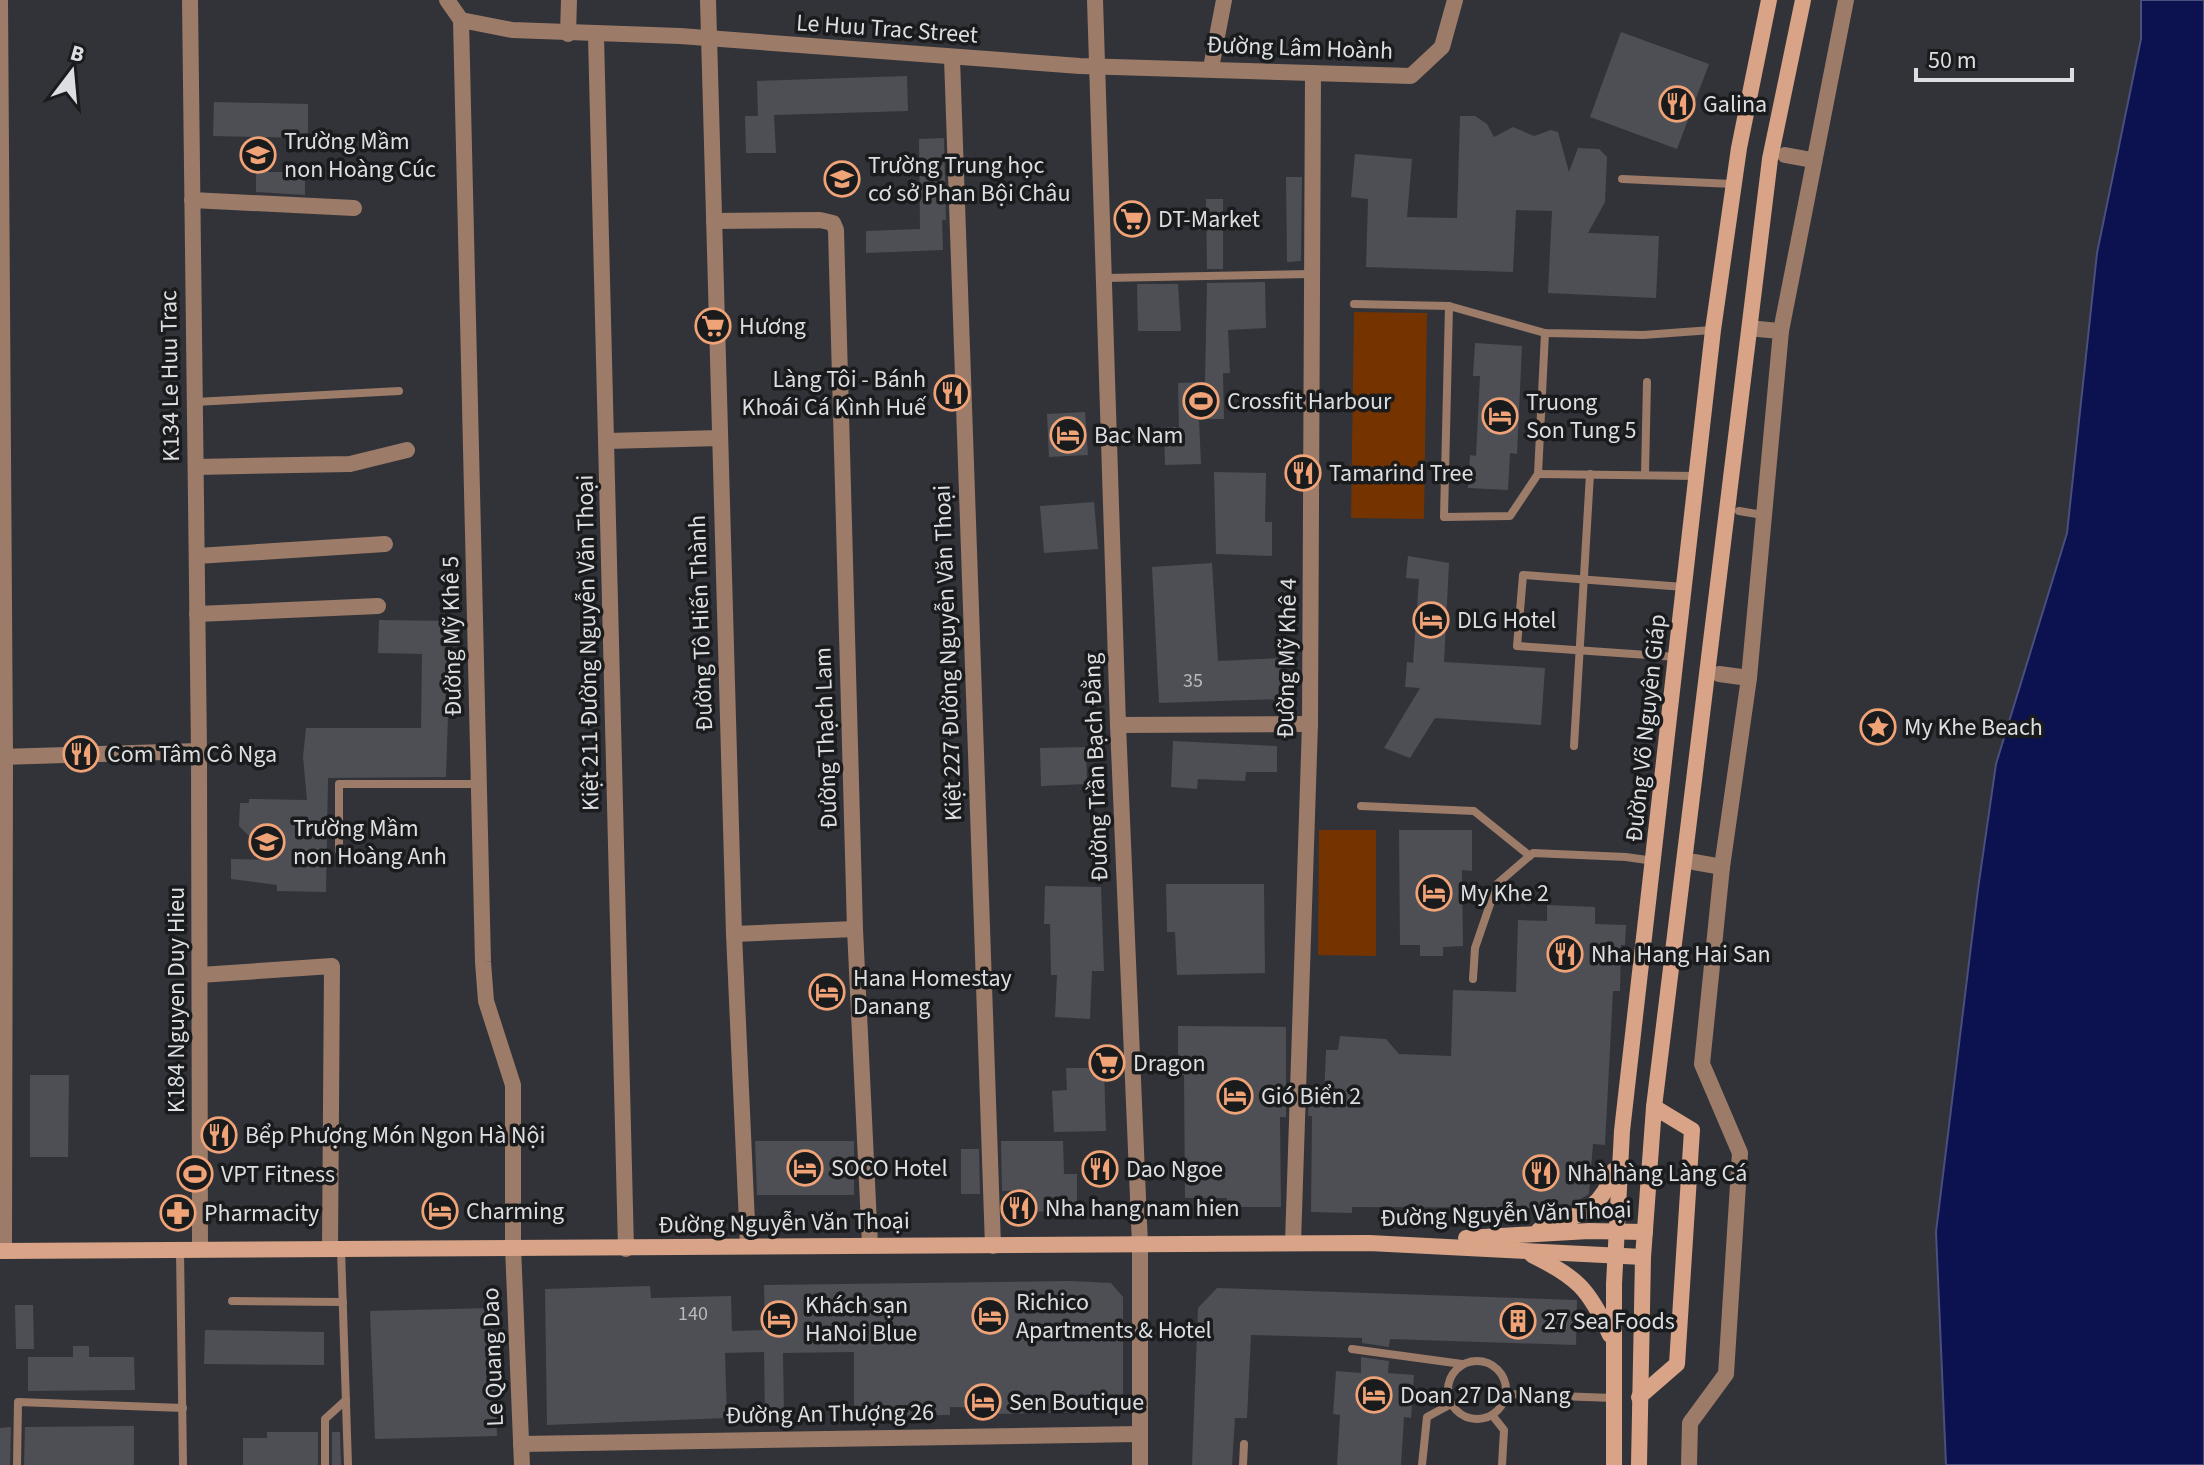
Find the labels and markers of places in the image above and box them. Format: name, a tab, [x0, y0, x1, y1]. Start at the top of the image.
restaurant icon: Galina	[1658, 85, 1696, 123]
place label: Galina	[1703, 87, 1767, 122]
place label: Trường Mầm non Hoàng Cúc	[284, 124, 436, 187]
school or university icon: Trường Mầm non Hoàng Cúc	[239, 136, 277, 174]
place label: Trường Trung học cơ sở Phan Bội Châu	[868, 148, 1071, 211]
school or university icon: Trường Trung học cơ sở Phan Bội Châu	[823, 160, 861, 198]
supermarket icon: DT-Market	[1113, 200, 1151, 238]
place label: DT-Market	[1158, 202, 1260, 237]
supermarket icon: Hương	[694, 307, 732, 345]
place label: Hương	[739, 309, 806, 344]
place label: Làng Tôi - Bánh Khoái Cá Kình Huế	[742, 362, 927, 425]
restaurant icon: Làng Tôi - Bánh Khoái Cá Kình Huế	[933, 374, 971, 412]
sports icon: Crossfit Harbour	[1182, 382, 1220, 420]
place label: Crossfit Harbour	[1227, 384, 1392, 419]
place label: Truong Son Tung 5	[1526, 385, 1637, 448]
hotel icon: Truong Son Tung 5	[1481, 397, 1519, 435]
hotel icon: Bac Nam	[1049, 416, 1087, 454]
place label: Bac Nam	[1094, 418, 1183, 453]
restaurant icon: Tamarind Tree	[1284, 454, 1322, 492]
place label: Tamarind Tree	[1329, 456, 1473, 491]
hotel icon: DLG Hotel	[1412, 601, 1450, 639]
place label: DLG Hotel	[1457, 603, 1556, 638]
place icon: My Khe Beach	[1859, 708, 1897, 746]
place label: My Khe Beach	[1904, 710, 2043, 745]
restaurant icon: Com Tâm Cô Nga	[62, 735, 100, 773]
place label: Com Tâm Cô Nga	[107, 737, 277, 772]
place label: Trường Mầm non Hoàng Anh	[293, 811, 447, 874]
school or university icon: Trường Mầm non Hoàng Anh	[248, 823, 286, 861]
hotel icon: My Khe 2	[1415, 874, 1453, 912]
place label: My Khe 2	[1460, 876, 1549, 911]
restaurant icon: Nha Hang Hai San	[1546, 935, 1584, 973]
place label: Nha Hang Hai San	[1591, 937, 1771, 972]
place label: Hana Homestay Danang	[853, 961, 1012, 1024]
hotel icon: Hana Homestay Danang	[808, 973, 846, 1011]
supermarket icon: Dragon	[1088, 1044, 1126, 1082]
place label: Dragon	[1133, 1046, 1206, 1081]
hotel icon: Gió Biển 2	[1216, 1077, 1254, 1115]
place label: Gió Biển 2	[1261, 1079, 1361, 1114]
restaurant icon: Bểp Phượng Món Ngon Hà Nội	[200, 1116, 238, 1154]
place label: Bểp Phượng Món Ngon Hà Nội	[245, 1118, 545, 1153]
hotel icon: SOCO Hotel	[786, 1149, 824, 1187]
restaurant icon: Dao Ngoe	[1081, 1150, 1119, 1188]
place label: SOCO Hotel	[831, 1151, 948, 1186]
place label: Dao Ngoe	[1126, 1152, 1223, 1187]
restaurant icon: Nhà hàng Làng Cá	[1522, 1154, 1560, 1192]
sports icon: VPT Fitness	[176, 1155, 214, 1193]
place label: Nhà hàng Làng Cá	[1567, 1156, 1747, 1191]
place label: VPT Fitness	[221, 1157, 335, 1192]
restaurant icon: Nha hang nam hien	[1000, 1189, 1038, 1227]
place label: Nha hang nam hien	[1045, 1191, 1240, 1226]
hotel icon: Charming	[421, 1192, 459, 1230]
pharmacy icon: Pharmacity	[159, 1194, 197, 1232]
place label: Charming	[466, 1194, 564, 1229]
place label: Pharmacity	[204, 1196, 319, 1231]
place label: Richico Apartments & Hotel	[1016, 1285, 1212, 1348]
place label: Khách sạn HaNoi Blue	[805, 1288, 917, 1351]
hotel icon: Richico Apartments & Hotel	[971, 1297, 1009, 1335]
hotel icon: Khách sạn HaNoi Blue	[760, 1300, 798, 1338]
building icon: 27 Sea Foods	[1499, 1302, 1537, 1340]
place label: 27 Sea Foods	[1544, 1304, 1675, 1339]
hotel icon: Doan 27 Da Nang	[1355, 1376, 1393, 1414]
place label: Doan 27 Da Nang	[1400, 1378, 1571, 1413]
hotel icon: Sen Boutique	[964, 1383, 1002, 1421]
place label: Sen Boutique	[1009, 1385, 1144, 1420]

